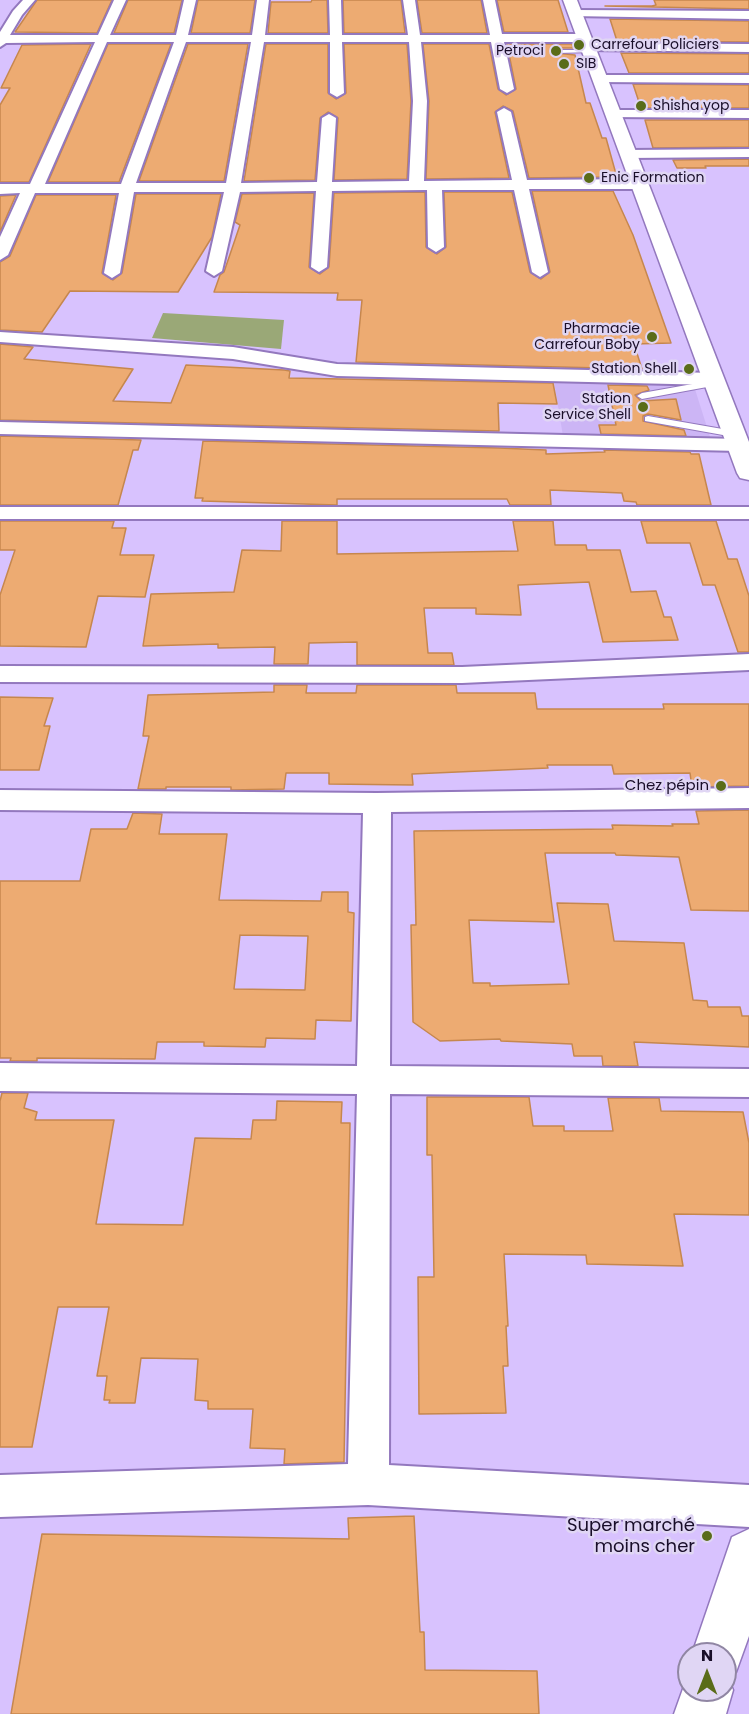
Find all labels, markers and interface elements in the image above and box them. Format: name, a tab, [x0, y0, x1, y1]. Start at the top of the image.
place label: Carrefour Policiers	[591, 37, 719, 53]
marker: Carrefour Policiers	[572, 38, 586, 52]
place label: Petroci	[496, 43, 544, 59]
marker: Petroci	[549, 44, 563, 58]
place label: SIB	[576, 56, 596, 72]
marker: SIB	[557, 57, 571, 71]
place label: Shisha yop	[653, 98, 729, 114]
marker: Shisha yop	[634, 99, 648, 113]
place label: Enic Formation	[601, 170, 704, 186]
marker: Enic Formation	[582, 171, 596, 185]
place label: Pharmacie Carrefour Boby	[534, 321, 640, 354]
marker: Pharmacie Carrefour Boby	[645, 330, 659, 344]
place label: Station Shell	[591, 361, 677, 377]
marker: Station Shell	[682, 362, 696, 376]
place label: Station Service Shell	[544, 391, 631, 424]
marker: Station Service Shell	[636, 400, 650, 414]
place label: Chez pépin	[625, 777, 709, 795]
marker: Chez pépin	[714, 779, 728, 793]
place label: Super marché moins cher	[567, 1515, 695, 1558]
marker: Super marché moins cher	[700, 1529, 714, 1543]
north arrow	[677, 1642, 737, 1702]
text: N	[701, 1644, 713, 1667]

